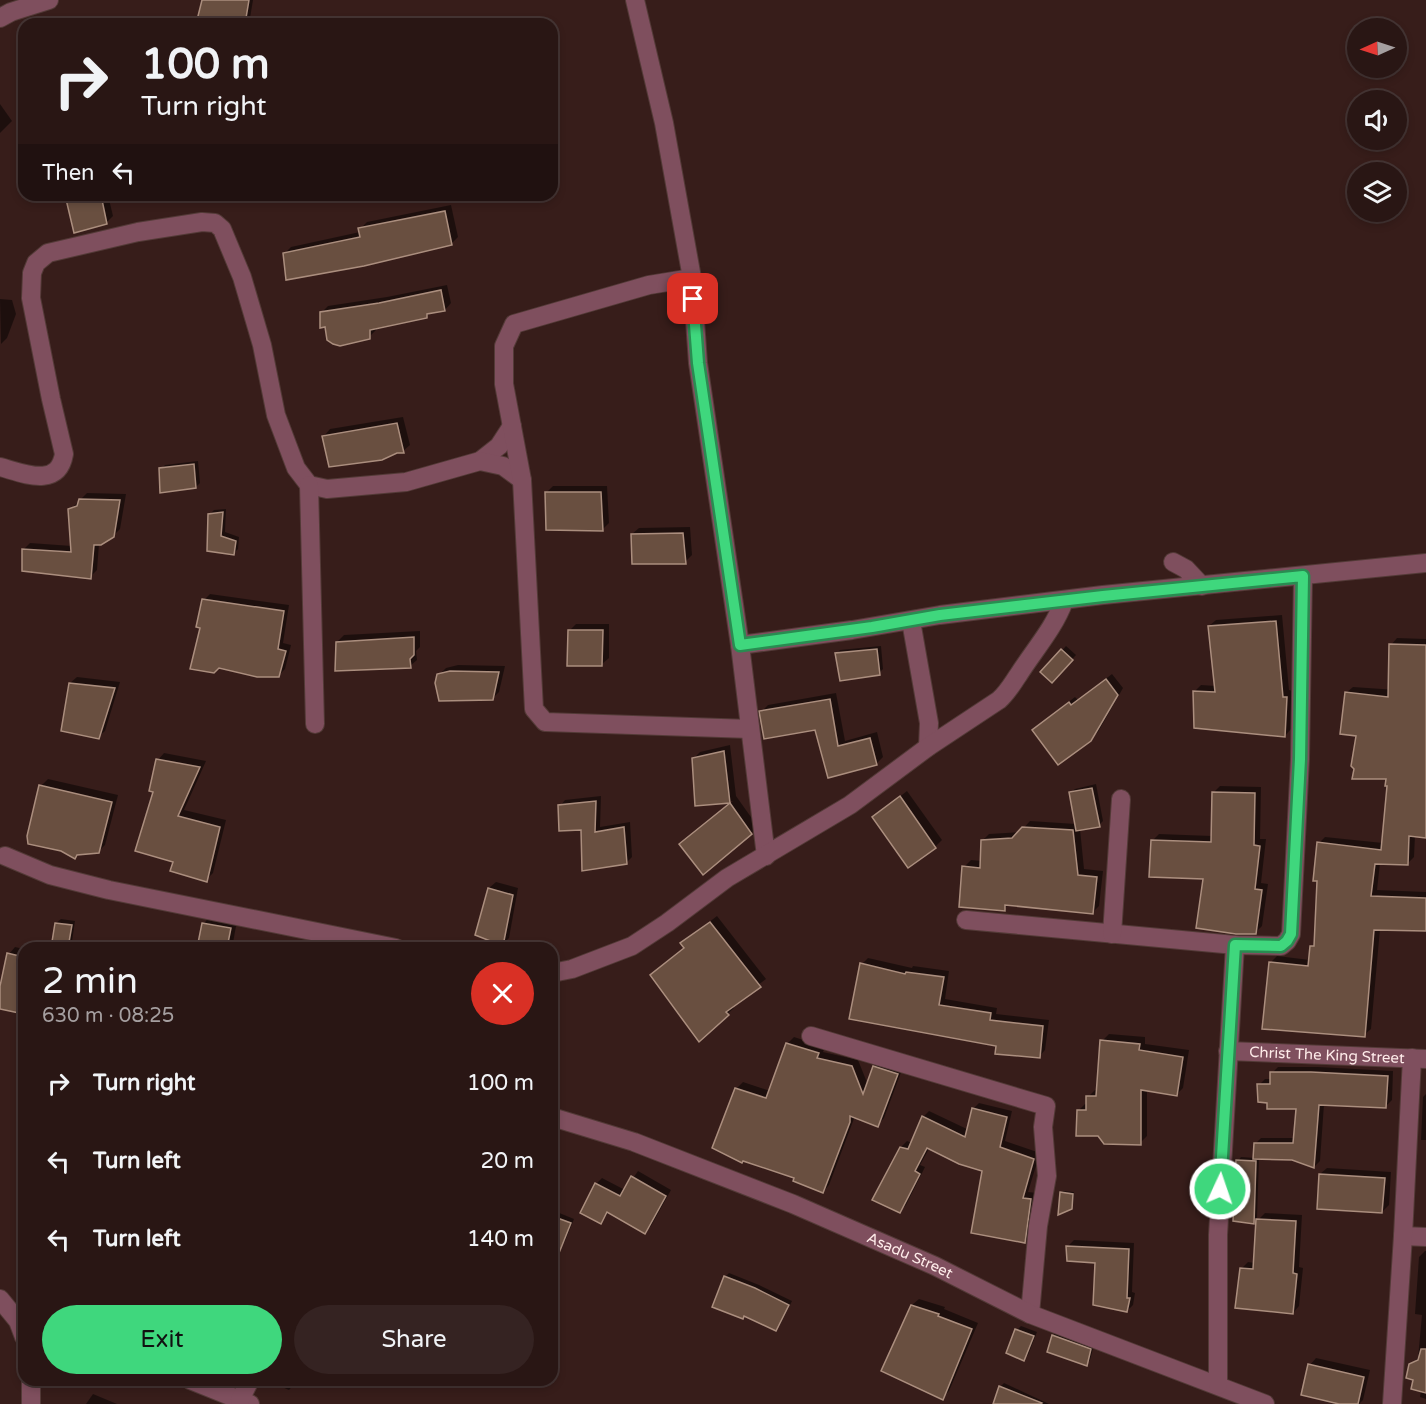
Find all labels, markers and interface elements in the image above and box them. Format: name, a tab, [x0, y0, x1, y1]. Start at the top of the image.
north arrow	[1347, 18, 1407, 78]
map controls	[1347, 18, 1407, 222]
text: 100 m	[141, 39, 270, 90]
icon: right	[42, 42, 120, 120]
text: Turn right	[141, 90, 267, 123]
button: sound	[1347, 90, 1407, 150]
icon: left	[107, 156, 140, 189]
text: Then	[42, 160, 95, 186]
button: layers	[1347, 162, 1407, 222]
pin	[667, 273, 718, 324]
icon: arrive	[676, 282, 709, 315]
text: 2 min	[42, 960, 138, 1003]
button: close	[471, 962, 534, 1025]
text: 630 m · 08:25	[42, 1004, 174, 1028]
street label: Christ The King Street	[1249, 1043, 1405, 1067]
icon: right	[42, 1067, 75, 1100]
text: Turn right	[93, 1070, 195, 1096]
text: 100 m	[467, 1070, 534, 1096]
icon: left	[42, 1145, 75, 1178]
text: Turn left	[93, 1148, 181, 1174]
text: 20 m	[480, 1148, 534, 1174]
position arrow	[1188, 1157, 1252, 1221]
icon: left	[42, 1223, 75, 1256]
text: Turn left	[93, 1226, 181, 1252]
text: 140 m	[467, 1226, 534, 1252]
street label: Asadu Street	[864, 1228, 956, 1283]
button: Exit	[42, 1305, 282, 1374]
button: Share	[294, 1305, 534, 1374]

